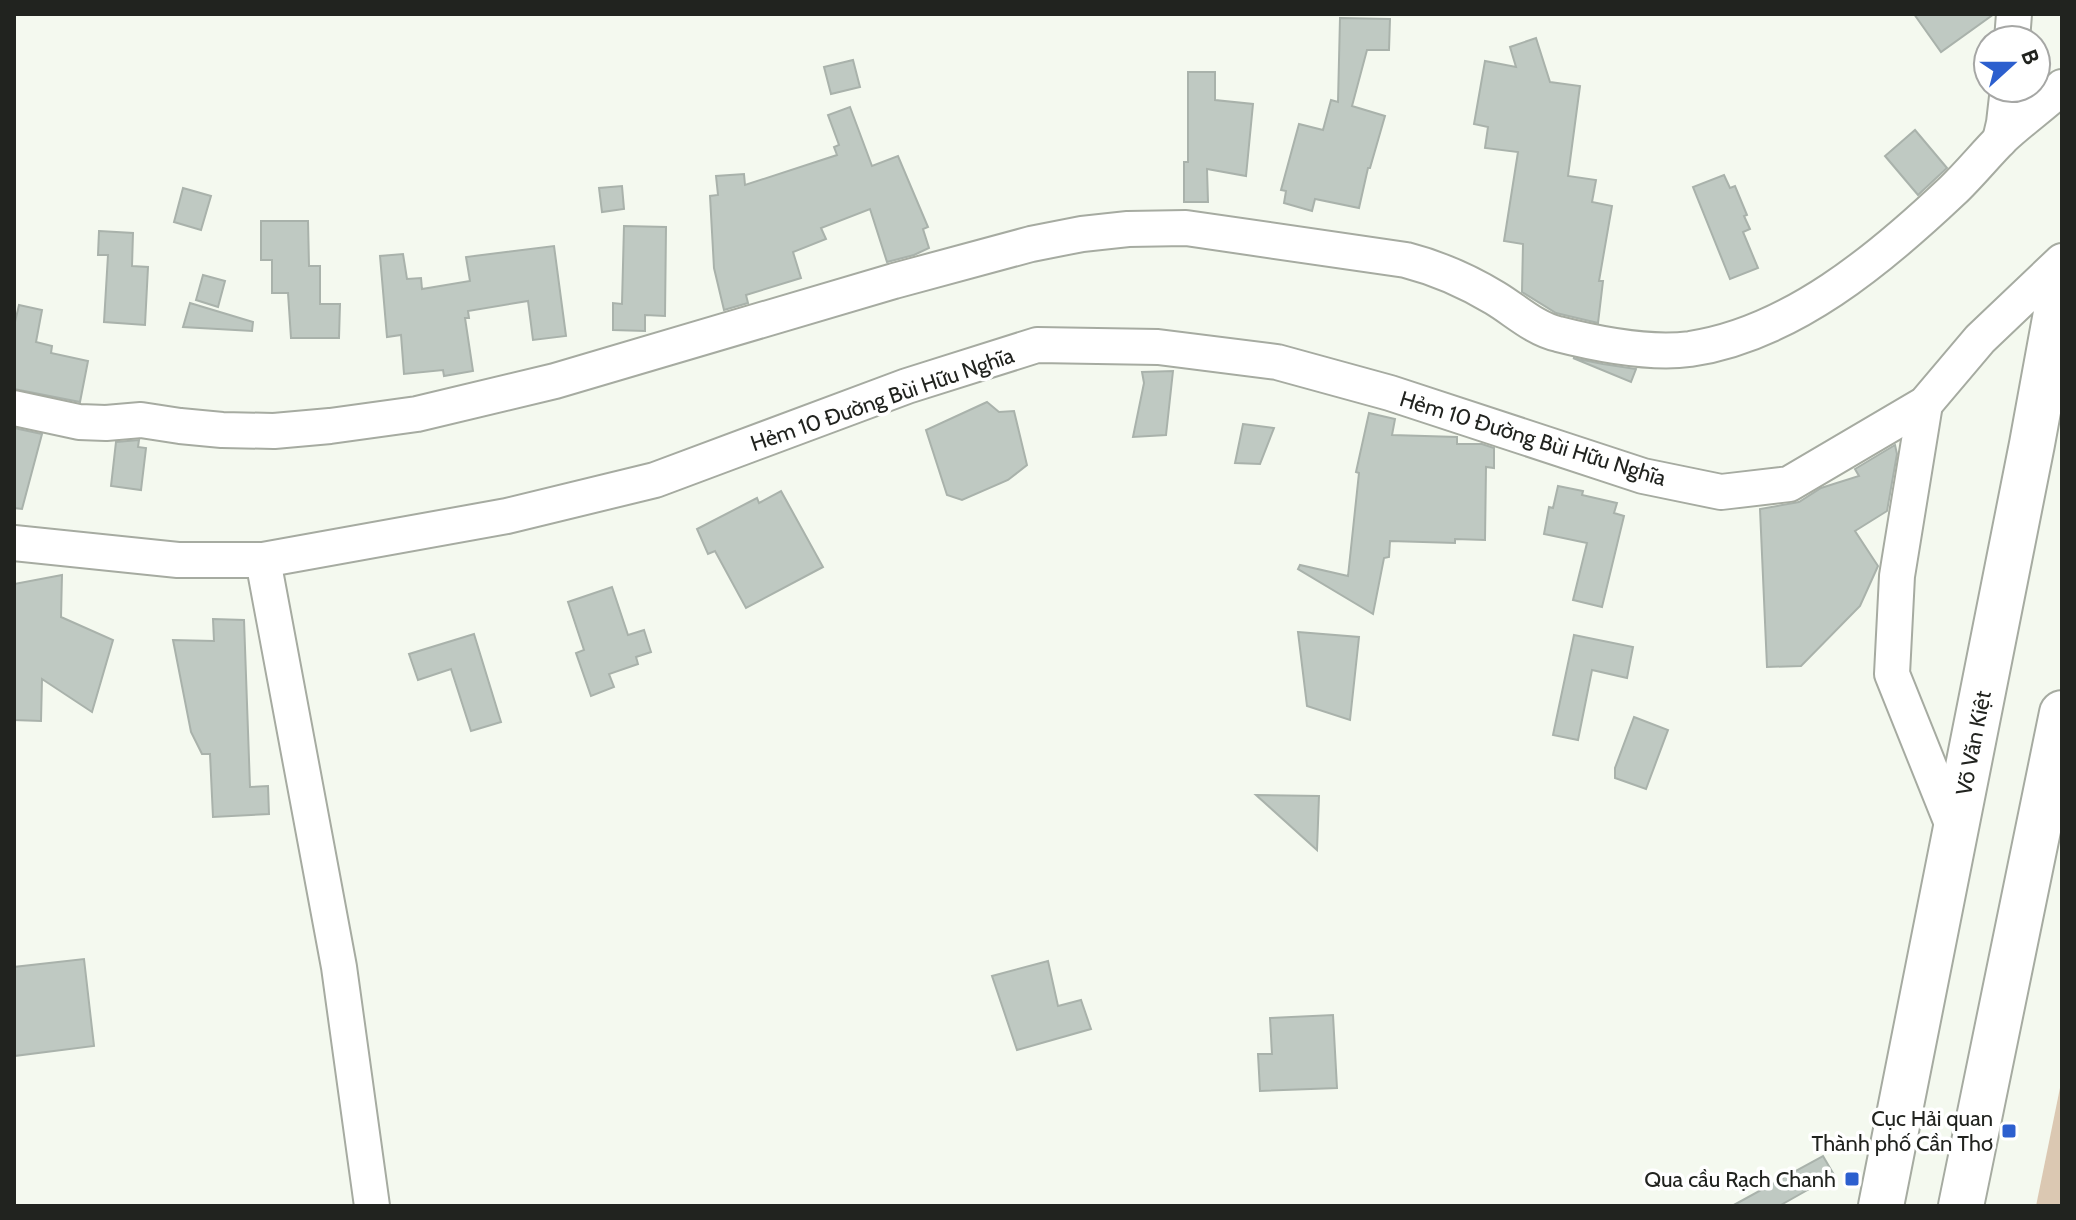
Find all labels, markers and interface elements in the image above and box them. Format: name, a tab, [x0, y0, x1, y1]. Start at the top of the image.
north arrow	[1972, 24, 2052, 104]
text: B	[2015, 46, 2045, 68]
street label: Hẻm 10 Đường Bùi Hữu Nghĩa	[747, 342, 1018, 457]
street label: Hẻm 10 Đường Bùi Hữu Nghĩa	[1397, 385, 1670, 492]
street label: Võ Văn Kiệt	[1950, 688, 1997, 798]
place label: Cục Hải quan Thành phố Cần Thơ	[1812, 1105, 1993, 1157]
marker: Cục Hải quan Thành phố Cần Thơ	[2000, 1122, 2018, 1140]
place label: Qua cầu Rạch Chanh	[1644, 1166, 1836, 1193]
marker: Qua cầu Rạch Chanh	[1843, 1170, 1861, 1188]

